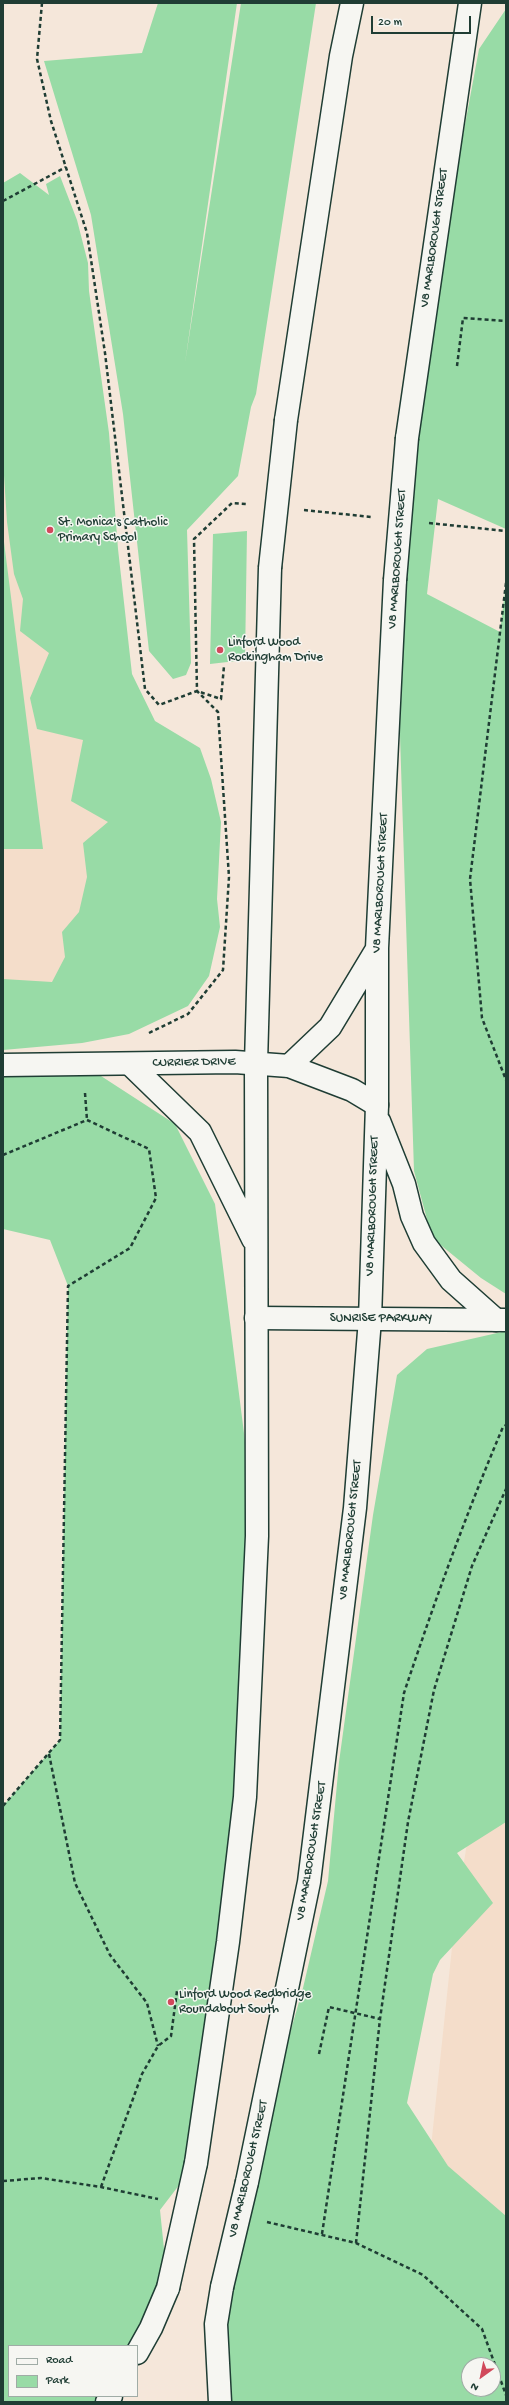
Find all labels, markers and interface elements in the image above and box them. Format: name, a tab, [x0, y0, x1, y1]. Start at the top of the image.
scale bar	[373, 8, 473, 34]
text: 20 m	[378, 16, 402, 30]
street label: V8 MARLBOROUGH STREET	[418, 168, 452, 308]
street label: V8 MARLBOROUGH STREET	[385, 489, 411, 629]
place label: St. Monica's Catholic Primary School	[58, 515, 167, 546]
marker: St. Monica's Catholic Primary School	[45, 525, 55, 535]
place label: Linford Wood Rockingham Drive	[228, 635, 323, 666]
marker: Linford Wood Rockingham Drive	[215, 645, 225, 655]
street label: V8 MARLBOROUGH STREET	[370, 813, 392, 953]
street label: CURRIER DRIVE	[152, 1054, 236, 1072]
street label: V8 MARLBOROUGH STREET	[363, 1136, 383, 1276]
street label: SUNRISE PARKWAY	[330, 1311, 432, 1327]
street label: V8 MARLBOROUGH STREET	[336, 1460, 366, 1600]
street label: V8 MARLBOROUGH STREET	[293, 1781, 331, 1921]
place label: Linford Wood Redbridge Roundabout South	[179, 1987, 311, 2018]
marker: Linford Wood Redbridge Roundabout South	[166, 1997, 176, 2007]
street label: V8 MARLBOROUGH STREET	[226, 2099, 272, 2239]
legend	[8, 2345, 138, 2397]
text: Road	[46, 2354, 72, 2368]
north arrow	[461, 2357, 501, 2397]
text: Park	[46, 2374, 69, 2388]
text: N	[469, 2379, 481, 2393]

